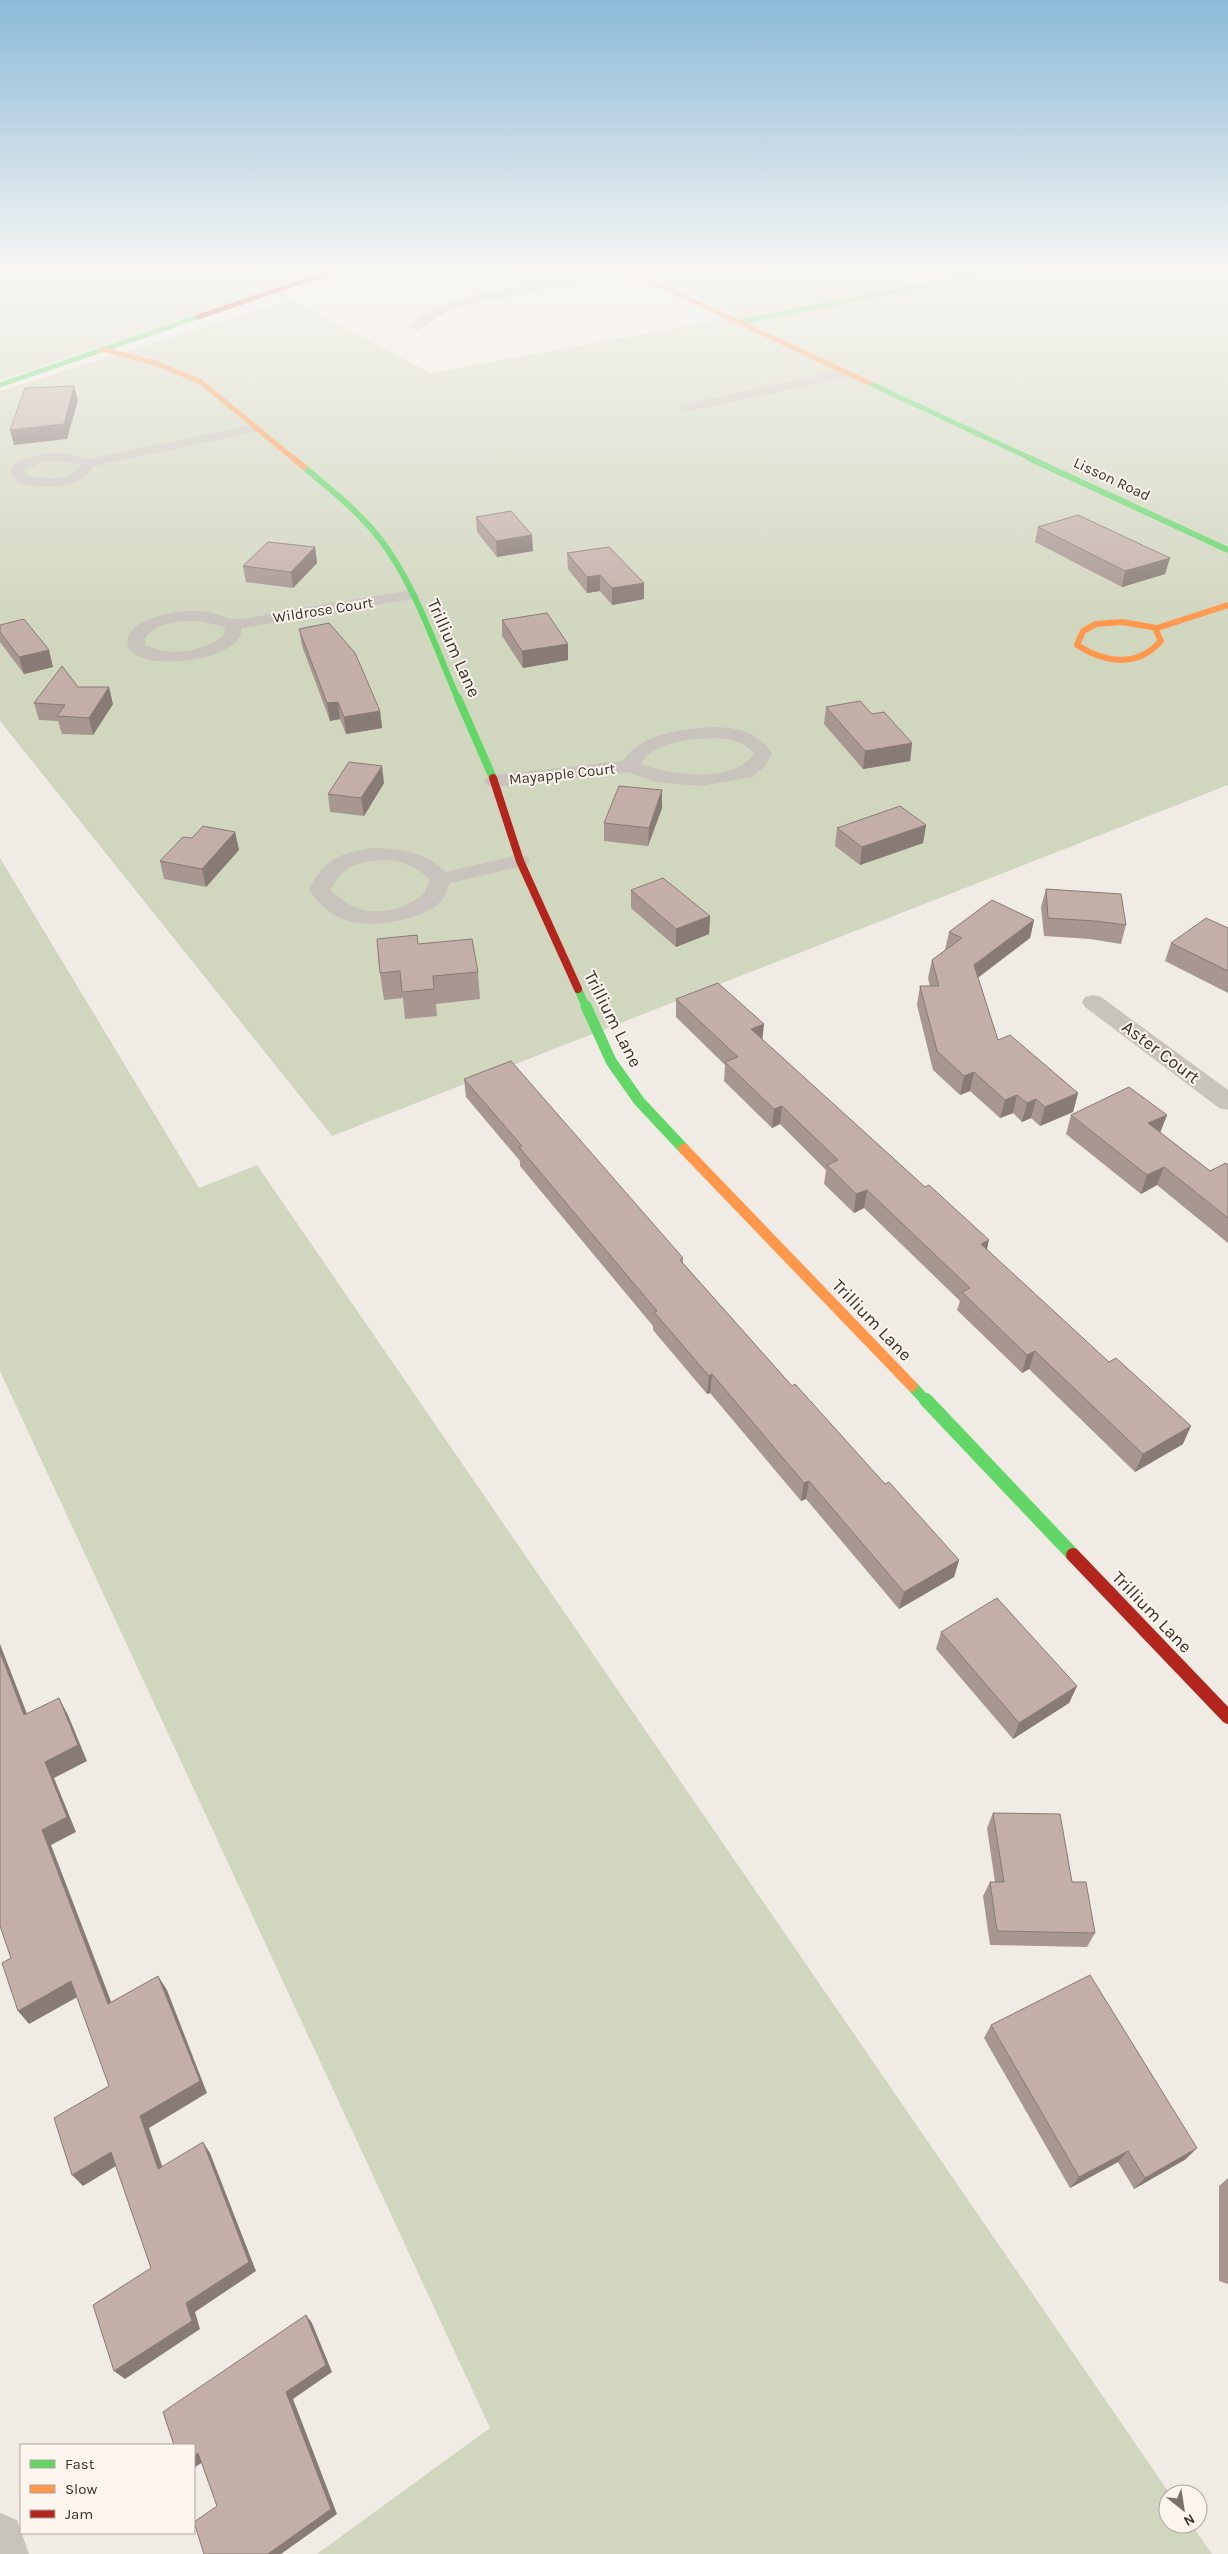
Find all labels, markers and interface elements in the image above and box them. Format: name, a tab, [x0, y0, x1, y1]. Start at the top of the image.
street label: Lisson Road	[1071, 453, 1153, 505]
street label: Wildrose Court	[272, 593, 375, 627]
street label: Trillium Lane	[423, 595, 485, 701]
street label: Mayapple Court	[508, 759, 616, 789]
street label: Trillium Lane	[579, 967, 647, 1071]
street label: Aster Court	[1118, 1016, 1204, 1088]
street label: Trillium Lane	[827, 1274, 917, 1366]
street label: Trillium Lane	[1107, 1566, 1197, 1658]
legend	[20, 2444, 195, 2534]
text: Fast	[65, 2455, 95, 2473]
text: Slow	[65, 2480, 97, 2498]
north arrow	[1158, 2484, 1208, 2534]
text: Jam	[65, 2505, 93, 2523]
text: N	[1181, 2510, 1198, 2530]

